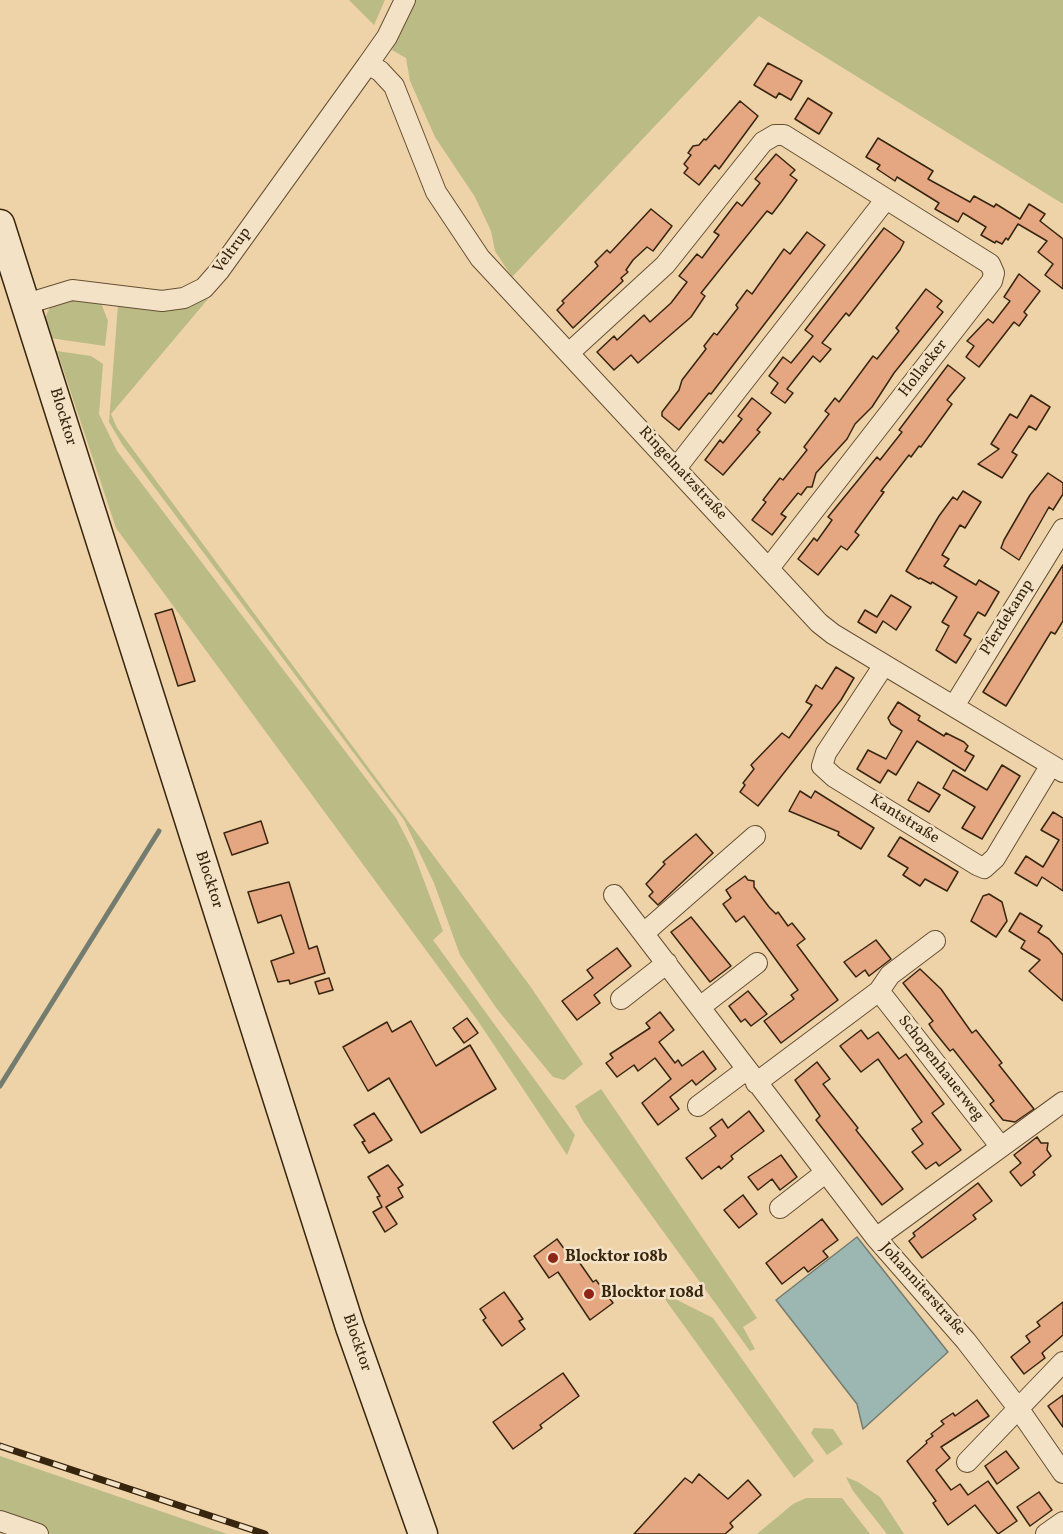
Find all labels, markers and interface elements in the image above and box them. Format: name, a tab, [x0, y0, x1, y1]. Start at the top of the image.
street label: Veltrup	[210, 224, 256, 278]
street label: Hollacker	[896, 337, 952, 401]
street label: Blocktor	[44, 386, 80, 448]
street label: Ringelnatzstraße	[634, 423, 730, 525]
street label: Pferdekamp	[977, 577, 1039, 659]
street label: Kantstraße	[866, 791, 942, 849]
street label: Blocktor	[190, 849, 226, 911]
street label: Schopenhauerweg	[893, 1012, 987, 1126]
street label: Johanniterstraße	[875, 1239, 969, 1341]
place label: Blocktor 108b	[565, 1248, 668, 1268]
marker: Blocktor 108b	[546, 1251, 560, 1265]
place label: Blocktor 108d	[601, 1284, 704, 1304]
marker: Blocktor 108d	[582, 1287, 596, 1301]
street label: Blocktor	[337, 1312, 375, 1374]

